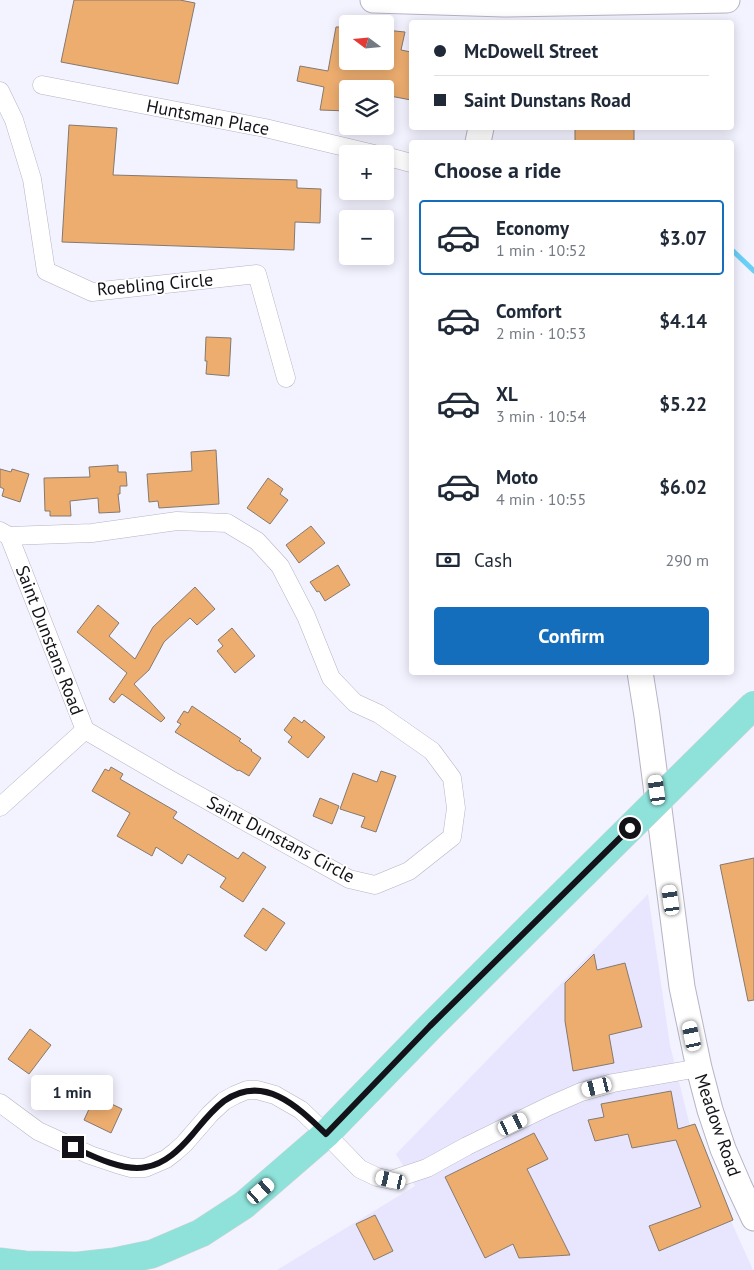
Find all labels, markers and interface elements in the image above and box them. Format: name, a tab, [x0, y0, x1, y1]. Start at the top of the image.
north arrow	[339, 15, 394, 70]
map controls	[339, 15, 394, 265]
text: McDowell Street	[464, 39, 598, 63]
button: layers	[339, 80, 394, 135]
text: Saint Dunstans Road	[464, 88, 631, 112]
street label: Huntsman Place	[145, 94, 271, 140]
button: +	[339, 145, 394, 200]
text: Choose a ride	[434, 156, 561, 184]
button: −	[339, 210, 394, 265]
icon: car	[436, 215, 481, 260]
text: Economy	[496, 216, 569, 240]
text: $3.07	[659, 226, 707, 250]
text: 1 min · 10:52	[496, 240, 586, 260]
street label: Roebling Circle	[96, 267, 214, 301]
icon: car	[436, 298, 481, 343]
text: Comfort	[496, 299, 562, 323]
text: $4.14	[659, 309, 707, 333]
text: 2 min · 10:53	[496, 323, 586, 343]
icon: car	[436, 381, 481, 426]
text: XL	[496, 382, 518, 406]
text: $5.22	[659, 392, 707, 416]
text: 3 min · 10:54	[496, 406, 586, 426]
icon: car	[436, 464, 481, 509]
text: Moto	[496, 465, 538, 489]
text: $6.02	[659, 475, 707, 499]
text: 4 min · 10:55	[496, 489, 586, 509]
icon: cash	[434, 546, 462, 574]
text: Cash	[474, 548, 512, 572]
text: 290 m	[666, 550, 709, 570]
street label: Saint Dunstans Road	[11, 562, 89, 718]
button: Confirm	[434, 607, 709, 665]
car	[647, 774, 666, 806]
street label: Saint Dunstans Circle	[203, 790, 359, 888]
route start	[619, 817, 641, 839]
car	[661, 884, 680, 916]
car	[681, 1020, 702, 1052]
street label: Meadow Road	[690, 1071, 746, 1179]
callout: 1 min	[32, 1074, 114, 1110]
car	[580, 1076, 613, 1098]
text: 1 min	[52, 1082, 92, 1102]
car	[496, 1111, 529, 1137]
route end	[62, 1136, 84, 1158]
car	[374, 1169, 407, 1191]
car	[244, 1175, 277, 1207]

